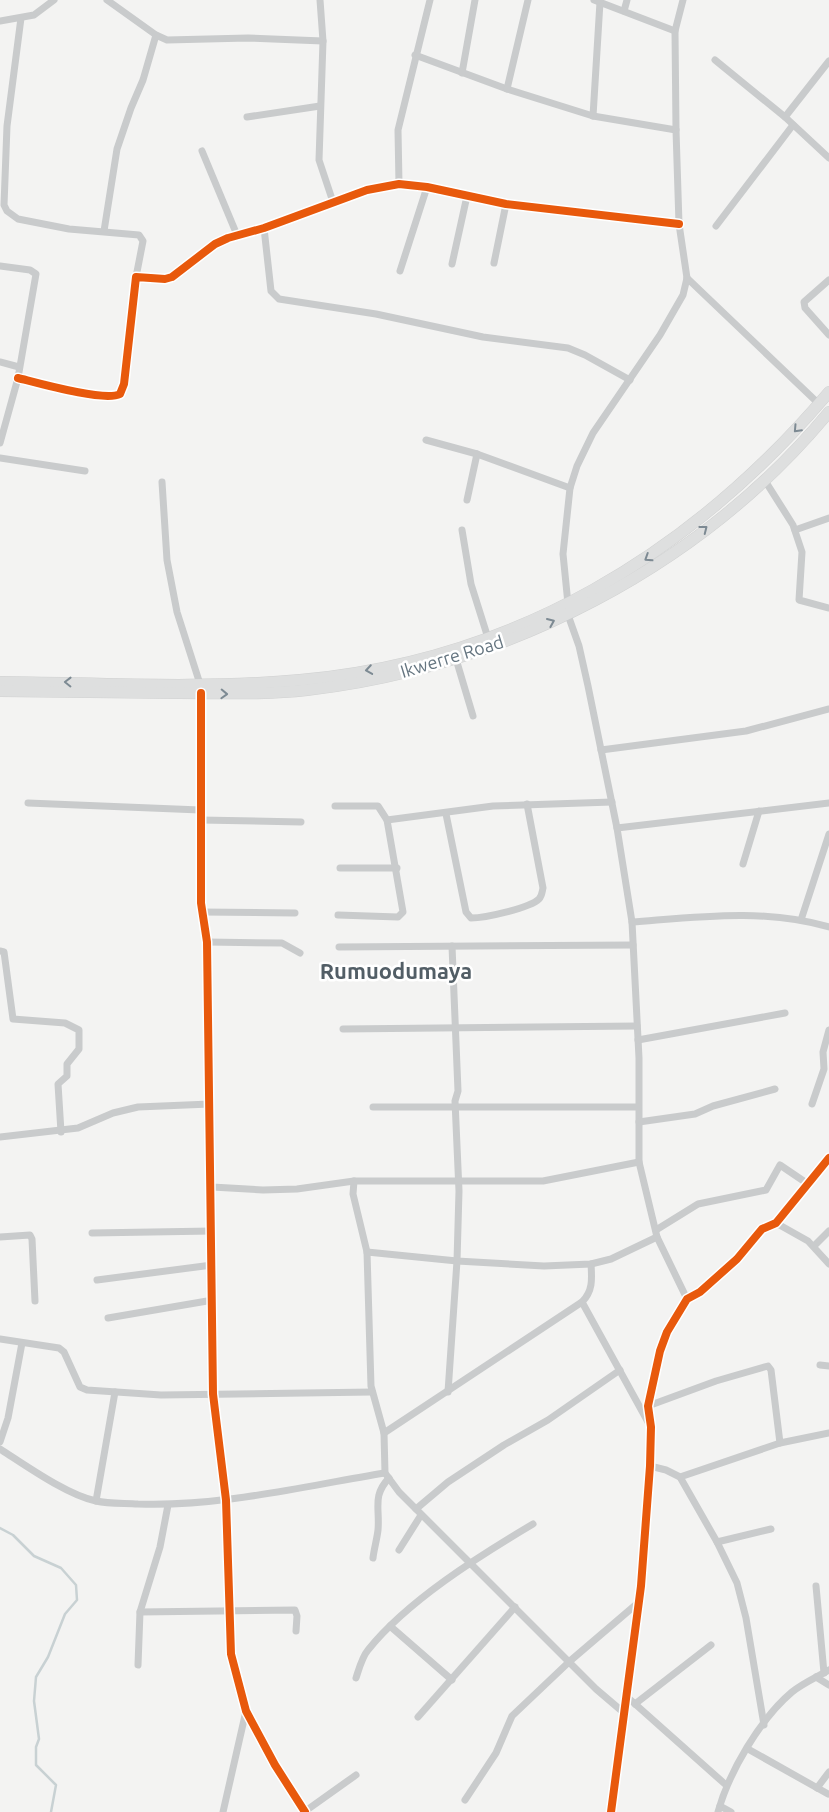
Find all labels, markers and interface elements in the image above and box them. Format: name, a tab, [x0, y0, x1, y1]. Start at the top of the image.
one-way arrow	[794, 424, 803, 433]
one-way arrow	[698, 526, 708, 535]
one-way arrow	[644, 551, 653, 561]
one-way arrow	[546, 618, 555, 629]
street label: Ikwerre Road	[398, 631, 506, 681]
one-way arrow	[365, 664, 373, 675]
one-way arrow	[63, 677, 71, 688]
one-way arrow	[220, 689, 228, 699]
district label: Rumuodumaya	[320, 958, 472, 983]

